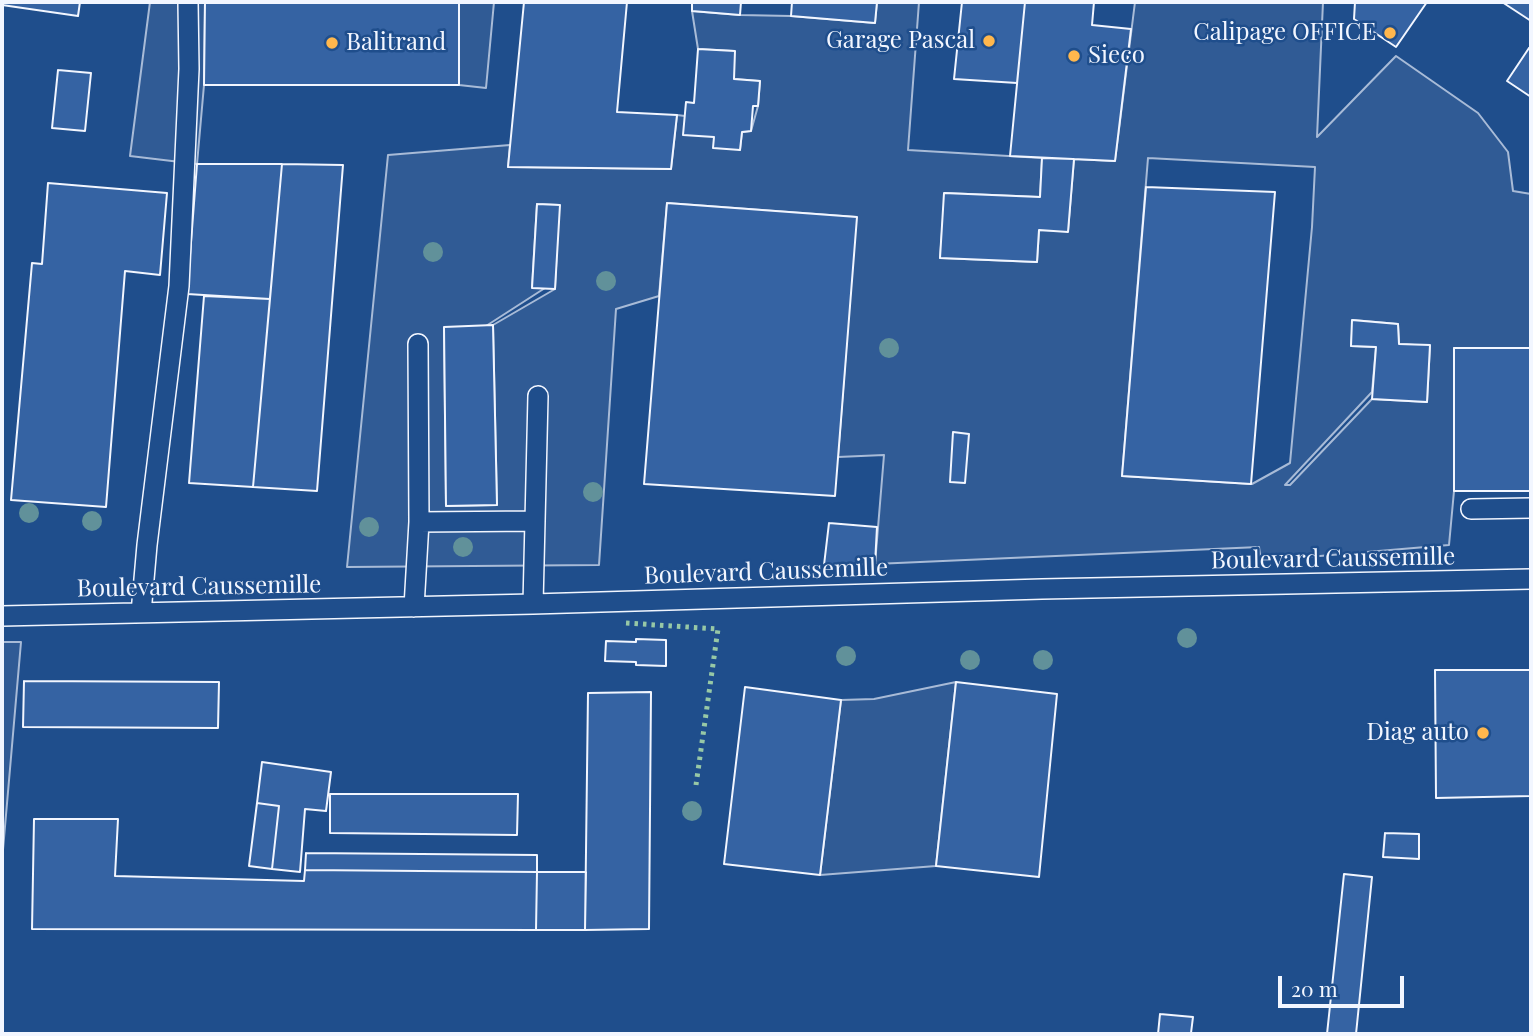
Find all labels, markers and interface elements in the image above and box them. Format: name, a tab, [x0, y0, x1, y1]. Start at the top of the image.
place label: Calipage OFFICE	[1193, 19, 1376, 47]
marker: Calipage OFFICE	[1382, 25, 1398, 41]
place label: Garage Pascal	[826, 27, 975, 55]
place label: Balitrand	[346, 29, 446, 57]
marker: Garage Pascal	[981, 33, 997, 49]
marker: Balitrand	[324, 35, 340, 51]
place label: Sieco	[1088, 42, 1145, 70]
marker: Sieco	[1066, 48, 1082, 64]
street label: Boulevard Caussemille	[1211, 542, 1455, 576]
street label: Boulevard Caussemille	[643, 553, 889, 591]
street label: Boulevard Caussemille	[77, 570, 321, 604]
place label: Diag auto	[1366, 719, 1469, 747]
marker: Diag auto	[1475, 725, 1491, 741]
scale bar	[1281, 962, 1407, 1006]
text: 20 m	[1291, 974, 1338, 1002]

